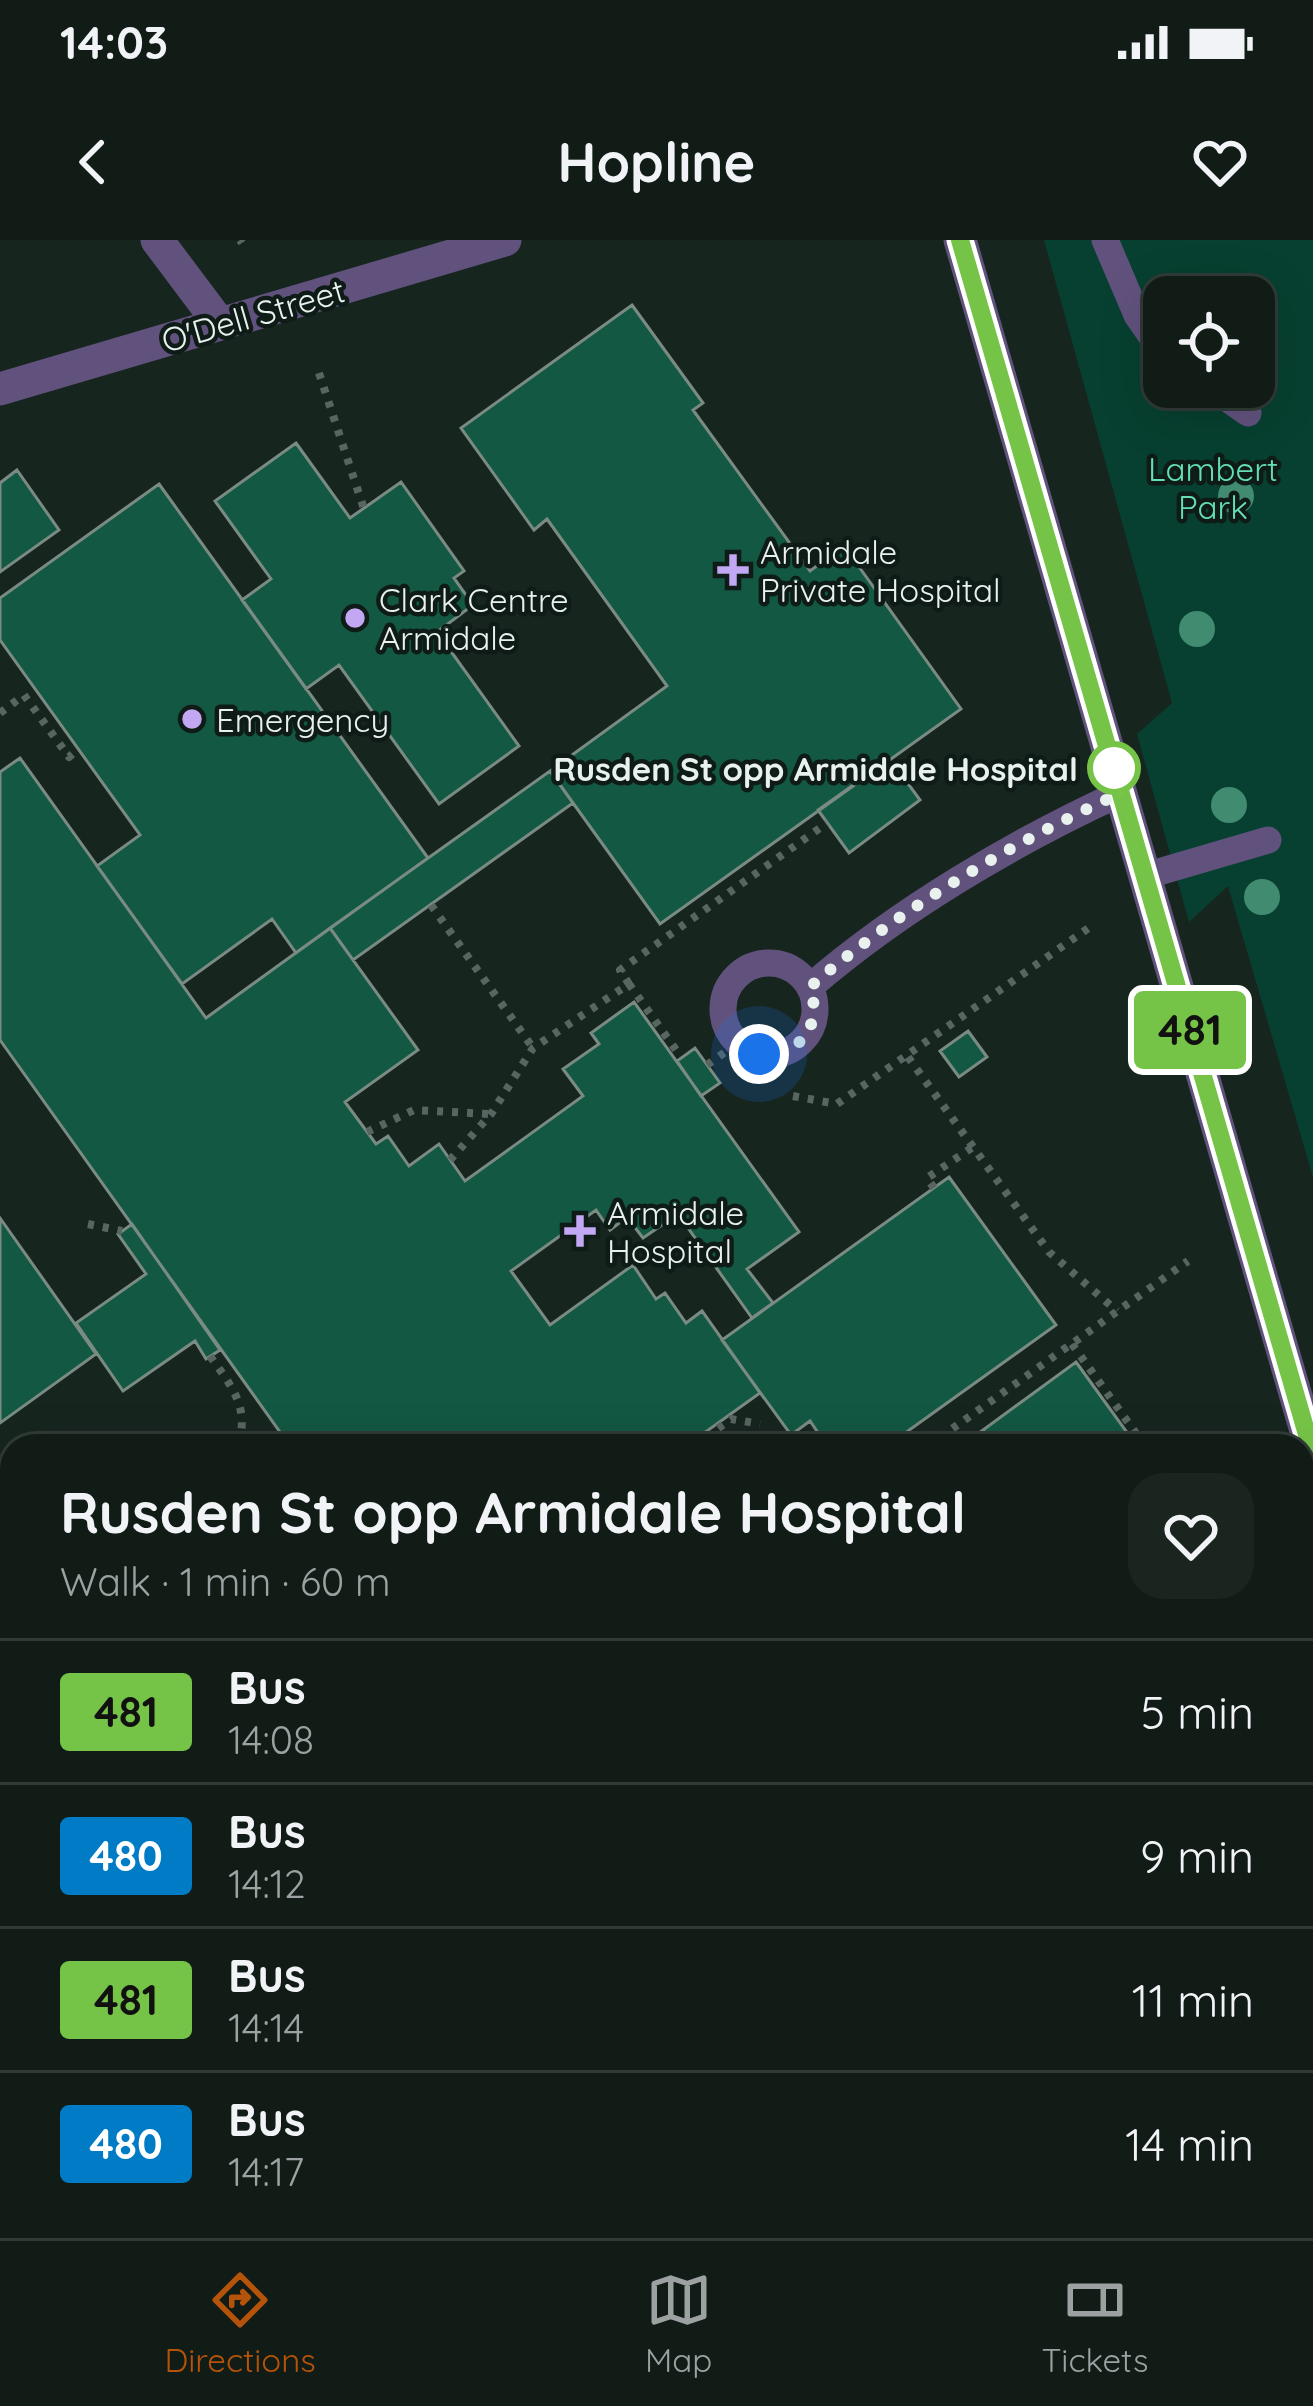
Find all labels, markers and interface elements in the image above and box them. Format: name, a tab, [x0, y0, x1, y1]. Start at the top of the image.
text: 14:03	[60, 14, 168, 70]
text: Hopline	[558, 128, 755, 196]
icon: back	[60, 129, 126, 195]
icon: heart	[1187, 129, 1253, 195]
street label: O'Dell Street	[157, 269, 349, 361]
map controls	[1143, 276, 1275, 408]
button: locate	[1143, 276, 1275, 408]
park label: Lambert Park	[1148, 448, 1278, 527]
place label: Armidale Private Hospital	[760, 531, 1001, 610]
marker: Armidale Private Hospital	[717, 554, 749, 586]
place label: Clark Centre Armidale	[379, 579, 569, 658]
marker: Clark Centre Armidale	[342, 605, 368, 631]
place label: Emergency	[216, 699, 389, 740]
marker: Emergency	[179, 706, 205, 732]
marker: Rusden St opp Armidale Hospital	[1089, 743, 1139, 793]
place label: Rusden St opp Armidale Hospital	[553, 748, 1078, 789]
line badge: 481	[1121, 991, 1259, 1069]
text: 481	[1158, 1003, 1222, 1056]
your location	[729, 1024, 789, 1084]
place label: Armidale Hospital	[607, 1192, 744, 1271]
marker: Armidale Hospital	[564, 1215, 596, 1247]
button: heart	[1128, 1473, 1254, 1599]
text: Rusden St opp Armidale Hospital	[60, 1476, 966, 1547]
text: Walk · 1 min · 60 m	[60, 1557, 391, 1606]
text: Bus	[228, 1659, 306, 1715]
text: 5 min	[1141, 1684, 1254, 1740]
text: 481	[94, 1685, 158, 1738]
text: 14:08	[228, 1715, 314, 1764]
text: Bus	[228, 1803, 306, 1859]
text: 9 min	[1140, 1828, 1254, 1884]
text: 480	[89, 1829, 163, 1882]
text: 14:12	[228, 1859, 306, 1908]
text: Bus	[228, 1947, 306, 2003]
text: 11 min	[1132, 1972, 1254, 2028]
text: 481	[94, 1973, 158, 2026]
text: 14:14	[228, 2003, 304, 2052]
text: Bus	[228, 2091, 306, 2147]
text: 14 min	[1125, 2116, 1254, 2172]
text: 480	[89, 2117, 163, 2170]
text: 14:17	[228, 2147, 304, 2196]
tab: Directions	[165, 2267, 316, 2380]
tab: Map	[645, 2267, 712, 2380]
tab: Tickets	[1041, 2267, 1148, 2380]

